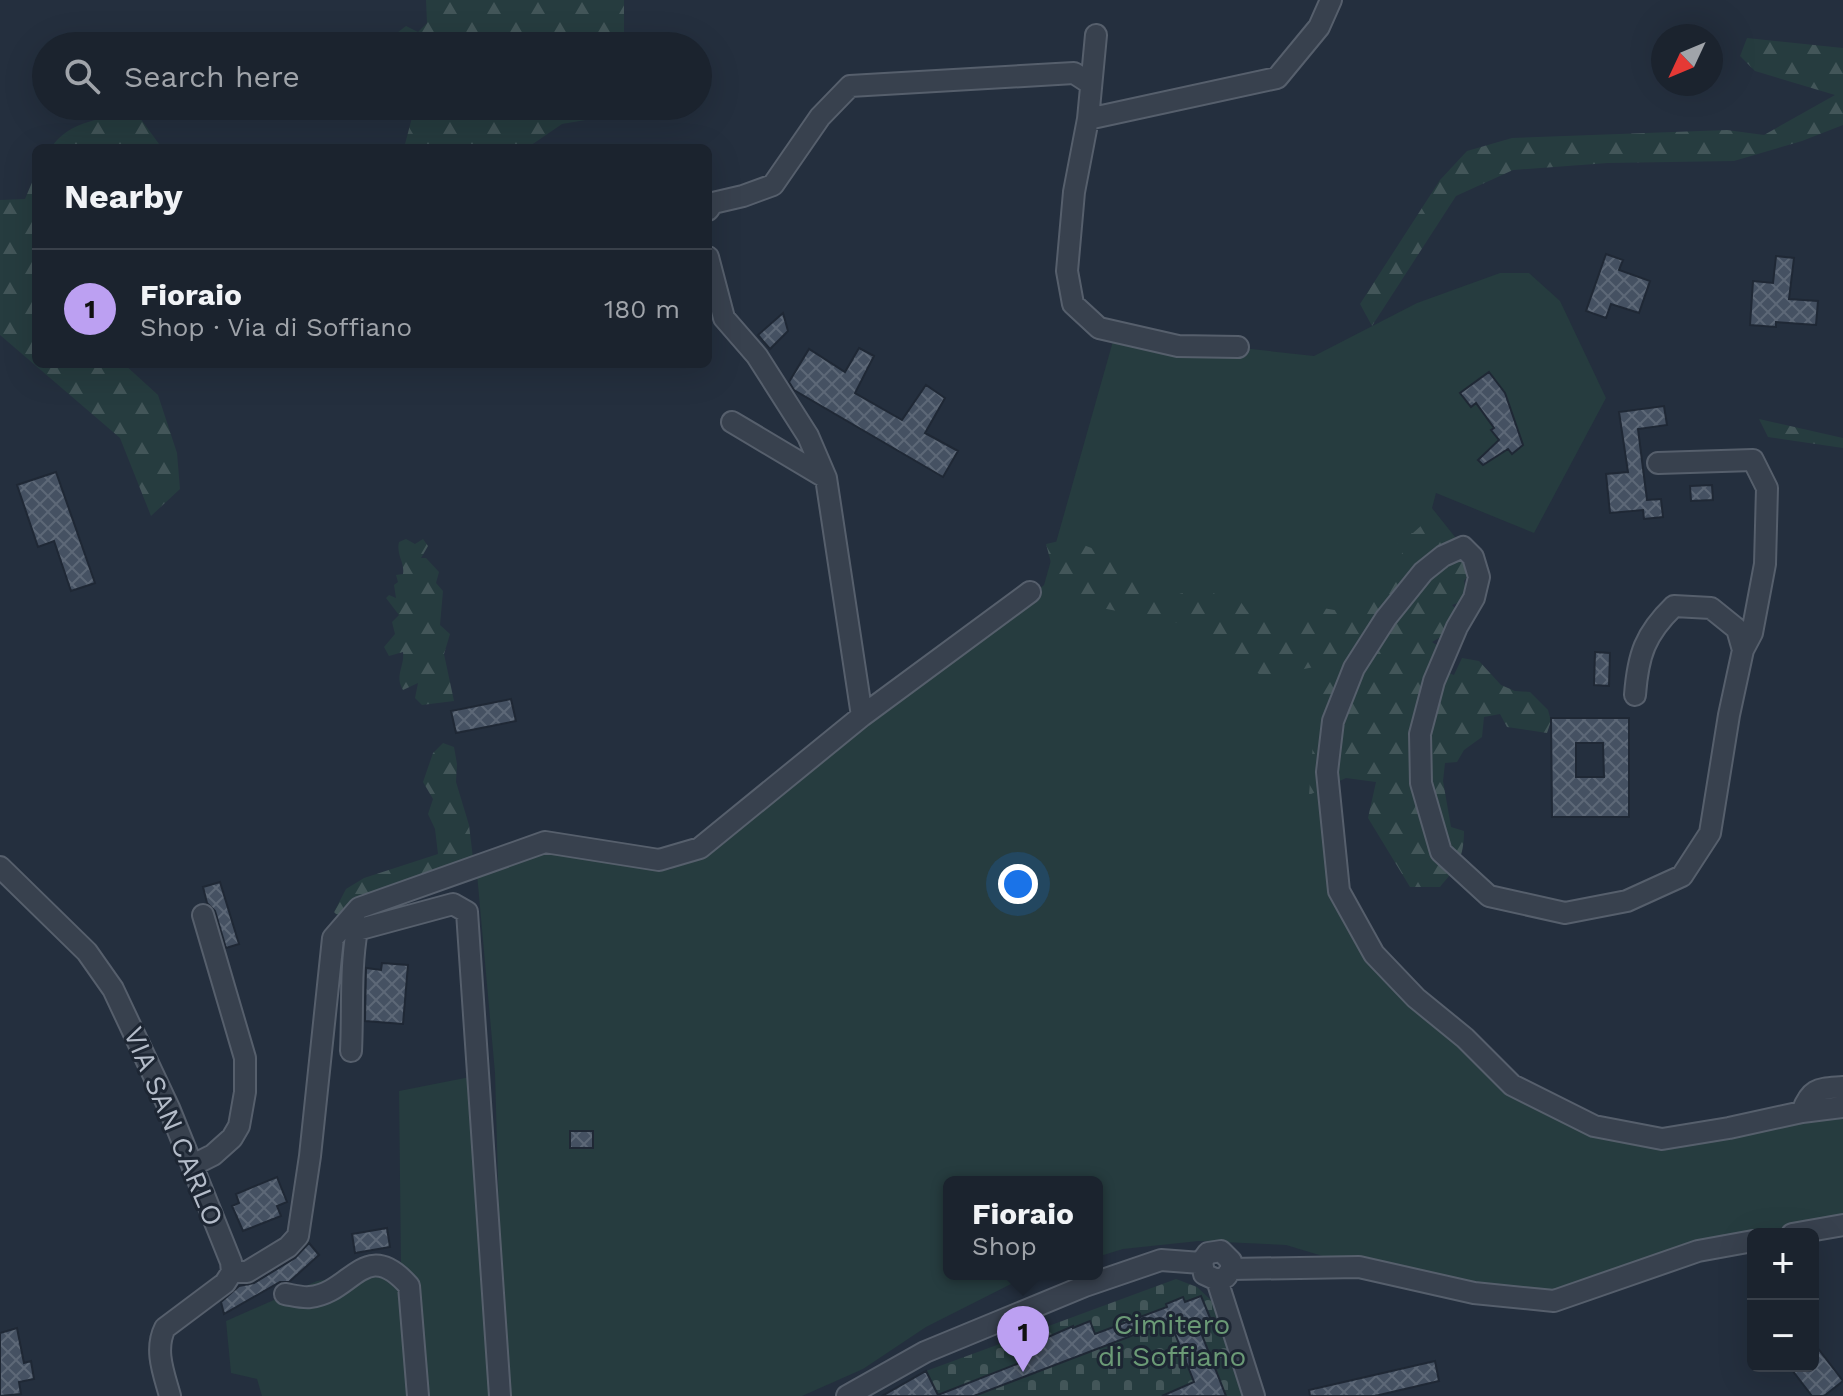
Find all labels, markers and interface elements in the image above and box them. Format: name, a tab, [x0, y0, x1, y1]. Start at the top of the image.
north arrow	[1651, 24, 1723, 96]
search box	[32, 32, 712, 120]
icon: search	[60, 54, 104, 98]
text: Search here	[124, 59, 300, 94]
text: Nearby	[64, 176, 183, 216]
text: Fioraio	[140, 277, 242, 312]
text: 1	[84, 294, 96, 324]
text: 180 m	[604, 294, 680, 324]
text: Shop · Via di Soffiano	[140, 312, 412, 342]
your location	[998, 864, 1038, 904]
street label: VIA SAN CARLO	[117, 1022, 230, 1231]
popup	[943, 1176, 1103, 1280]
text: Fioraio	[972, 1196, 1074, 1231]
map controls	[1747, 1228, 1819, 1372]
button: +	[1747, 1228, 1819, 1300]
text: Shop	[972, 1231, 1037, 1261]
button: −	[1747, 1300, 1819, 1372]
pin: 1	[997, 1306, 1049, 1372]
park label: Cimitero di Soffiano	[1098, 1308, 1246, 1373]

